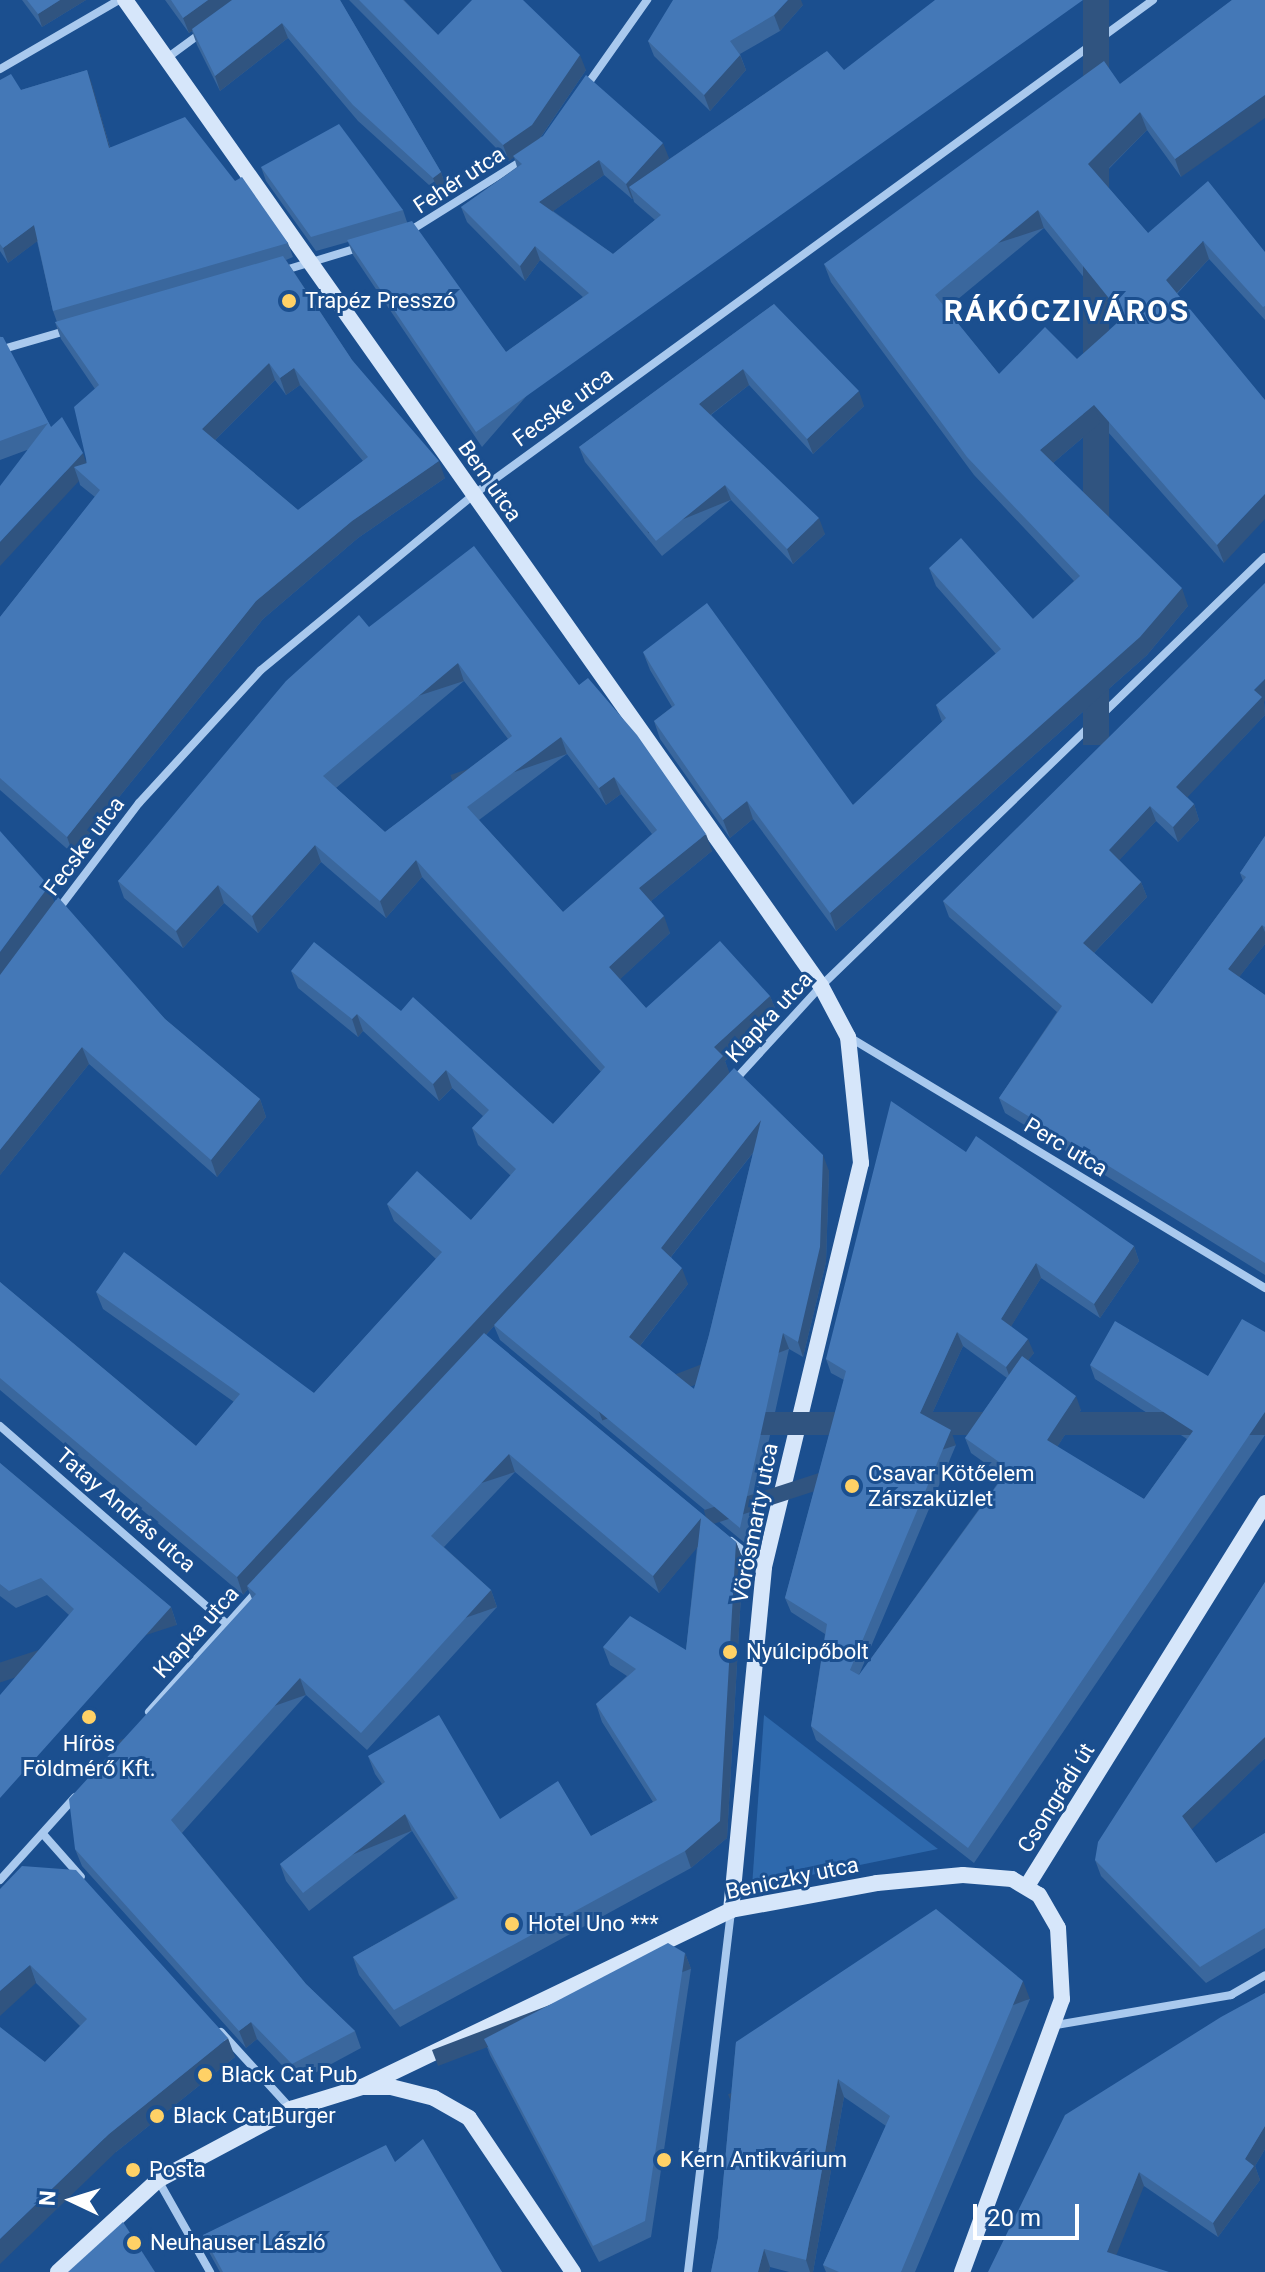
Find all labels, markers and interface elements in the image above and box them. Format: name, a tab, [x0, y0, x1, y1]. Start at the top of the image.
street label: Fehér utca	[409, 141, 509, 219]
place label: Trapéz Presszó	[305, 288, 455, 314]
marker: Trapéz Presszó	[280, 292, 298, 310]
district label: RÁKÓCZIVÁROS	[944, 293, 1190, 329]
street label: Fecske utca	[508, 362, 618, 452]
street label: Bem utca	[453, 435, 527, 527]
street label: Fecske utca	[38, 791, 130, 901]
street label: Klapka utca	[720, 966, 818, 1068]
street label: Perc utca	[1020, 1112, 1112, 1182]
street label: Vörösmarty utca	[727, 1441, 783, 1605]
street label: Tatay András utca	[51, 1442, 201, 1578]
place label: Csavar Kötőelem Zárszaküzlet	[868, 1460, 1034, 1512]
marker: Csavar Kötőelem Zárszaküzlet	[843, 1477, 861, 1495]
street label: Klapka utca	[148, 1580, 244, 1684]
place label: Nyúlcipőbolt	[746, 1639, 869, 1665]
marker: Nyúlcipőbolt	[721, 1643, 739, 1661]
marker: Hírös Földmérő Kft.	[80, 1708, 98, 1726]
place label: Hírös Földmérő Kft.	[23, 1730, 155, 1782]
street label: Csongrádi út	[1012, 1738, 1100, 1858]
street label: Beniczky utca	[723, 1851, 861, 1905]
place label: Hotel Uno ***	[528, 1911, 659, 1937]
marker: Hotel Uno ***	[503, 1915, 521, 1933]
place label: Black Cat Pub	[221, 2062, 357, 2088]
marker: Black Cat Pub	[196, 2066, 214, 2084]
place label: Black Cat Burger	[173, 2103, 336, 2129]
marker: Black Cat Burger	[148, 2107, 166, 2125]
place label: Kern Antikvárium	[680, 2147, 847, 2173]
marker: Kern Antikvárium	[655, 2151, 673, 2169]
place label: Posta	[149, 2157, 206, 2183]
north arrow	[32, 2160, 112, 2240]
marker: Posta	[124, 2161, 142, 2179]
scale bar	[977, 2188, 1083, 2238]
text: N	[35, 2190, 61, 2207]
text: 20 m	[987, 2204, 1041, 2232]
place label: Neuhauser László	[150, 2230, 326, 2256]
marker: Neuhauser László	[125, 2234, 143, 2252]

